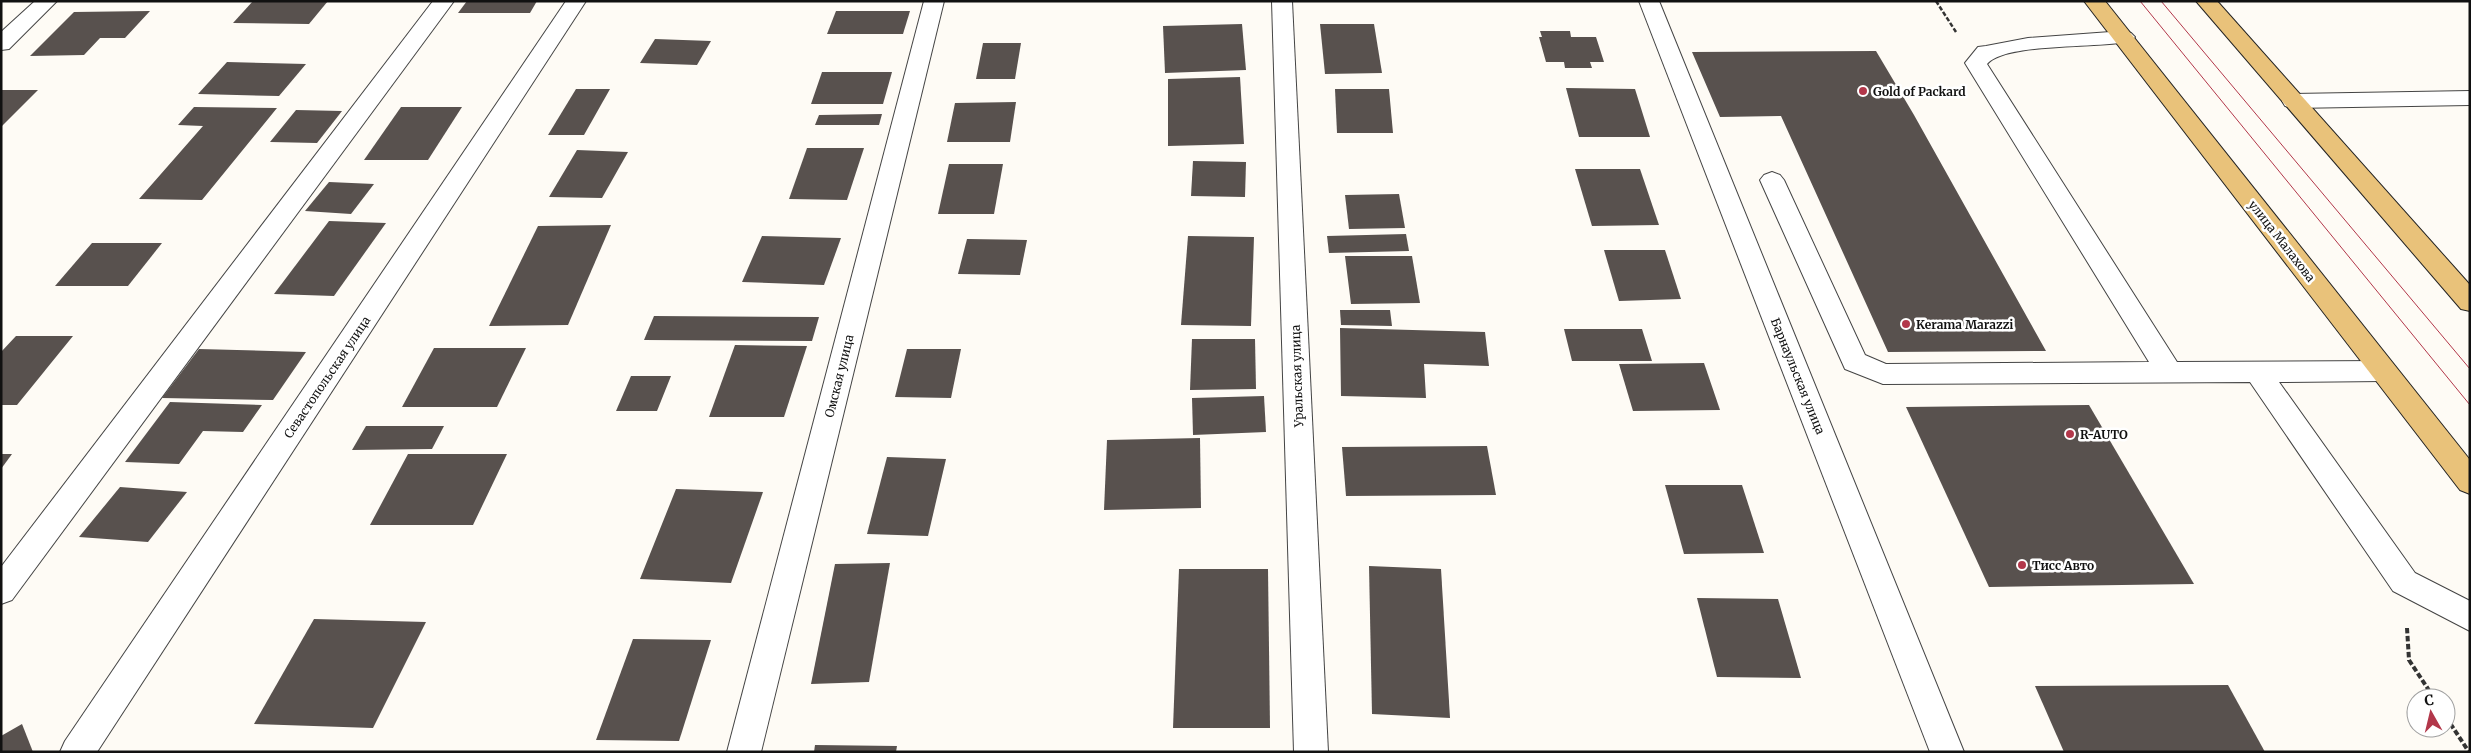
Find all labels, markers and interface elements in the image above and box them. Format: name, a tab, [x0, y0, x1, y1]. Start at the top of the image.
place label: Gold of Packard	[1873, 84, 1966, 99]
marker: Gold of Packard	[1857, 85, 1869, 97]
street label: улица Малахова	[2246, 197, 2319, 285]
street label: Севастопольская улица	[281, 313, 374, 441]
street label: Барнаульская улица	[1768, 316, 1828, 437]
place label: Kerama Marazzi	[1916, 317, 2013, 332]
marker: Kerama Marazzi	[1900, 318, 1912, 330]
street label: Уральская улица	[1288, 324, 1306, 428]
street label: Омская улица	[821, 332, 857, 419]
place label: R-AUTO	[2080, 427, 2128, 442]
marker: R-AUTO	[2064, 428, 2076, 440]
place label: Тисс Авто	[2032, 558, 2094, 573]
marker: Тисс Авто	[2016, 559, 2028, 571]
north arrow	[2406, 688, 2456, 738]
text: С	[2423, 691, 2435, 710]

